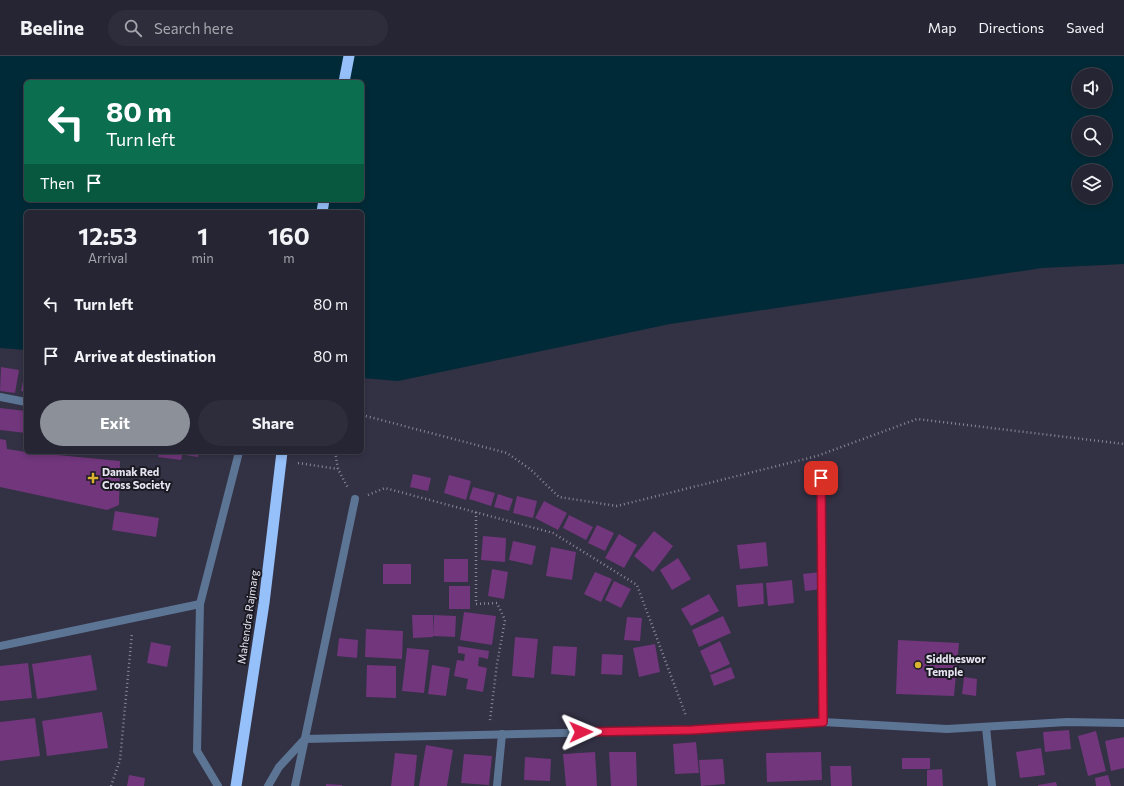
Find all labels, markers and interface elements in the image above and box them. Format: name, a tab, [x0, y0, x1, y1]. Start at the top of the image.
search box	[108, 10, 388, 46]
text: Beeline	[20, 16, 84, 39]
icon: search	[122, 17, 144, 39]
text: Search here	[154, 19, 233, 37]
text: Map	[928, 19, 957, 36]
text: Directions	[979, 19, 1044, 36]
text: Saved	[1066, 19, 1104, 36]
map controls	[1072, 68, 1112, 204]
button: sound	[1072, 68, 1112, 108]
text: 80 m	[106, 94, 172, 128]
icon: left	[40, 96, 92, 148]
button: search	[1072, 116, 1112, 156]
text: Turn left	[106, 128, 175, 150]
button: layers	[1072, 164, 1112, 204]
icon: arrive	[83, 172, 105, 194]
text: Then	[40, 174, 75, 192]
text: 12:53	[78, 221, 137, 250]
text: 1	[197, 221, 208, 250]
text: 160	[268, 221, 310, 250]
text: Arrival	[88, 250, 127, 266]
text: min	[192, 250, 214, 266]
text: m	[283, 250, 295, 266]
icon: left	[40, 293, 62, 315]
text: Turn left	[74, 295, 133, 313]
text: 80 m	[313, 295, 348, 313]
icon: arrive	[40, 345, 62, 367]
text: Arrive at destination	[74, 347, 216, 365]
text: 80 m	[313, 347, 348, 365]
button: Exit	[40, 400, 190, 446]
button: Share	[198, 400, 348, 446]
pin	[804, 461, 838, 495]
place label: Damak Red Cross Society	[102, 465, 171, 491]
icon: arrive	[810, 467, 832, 489]
marker: Damak Red Cross Society	[87, 472, 99, 484]
street label: Mahendra Rajmarg	[234, 569, 261, 665]
place label: Siddheswor Temple	[926, 652, 986, 678]
marker: Siddheswor Temple	[913, 660, 923, 670]
position arrow	[560, 711, 602, 753]

